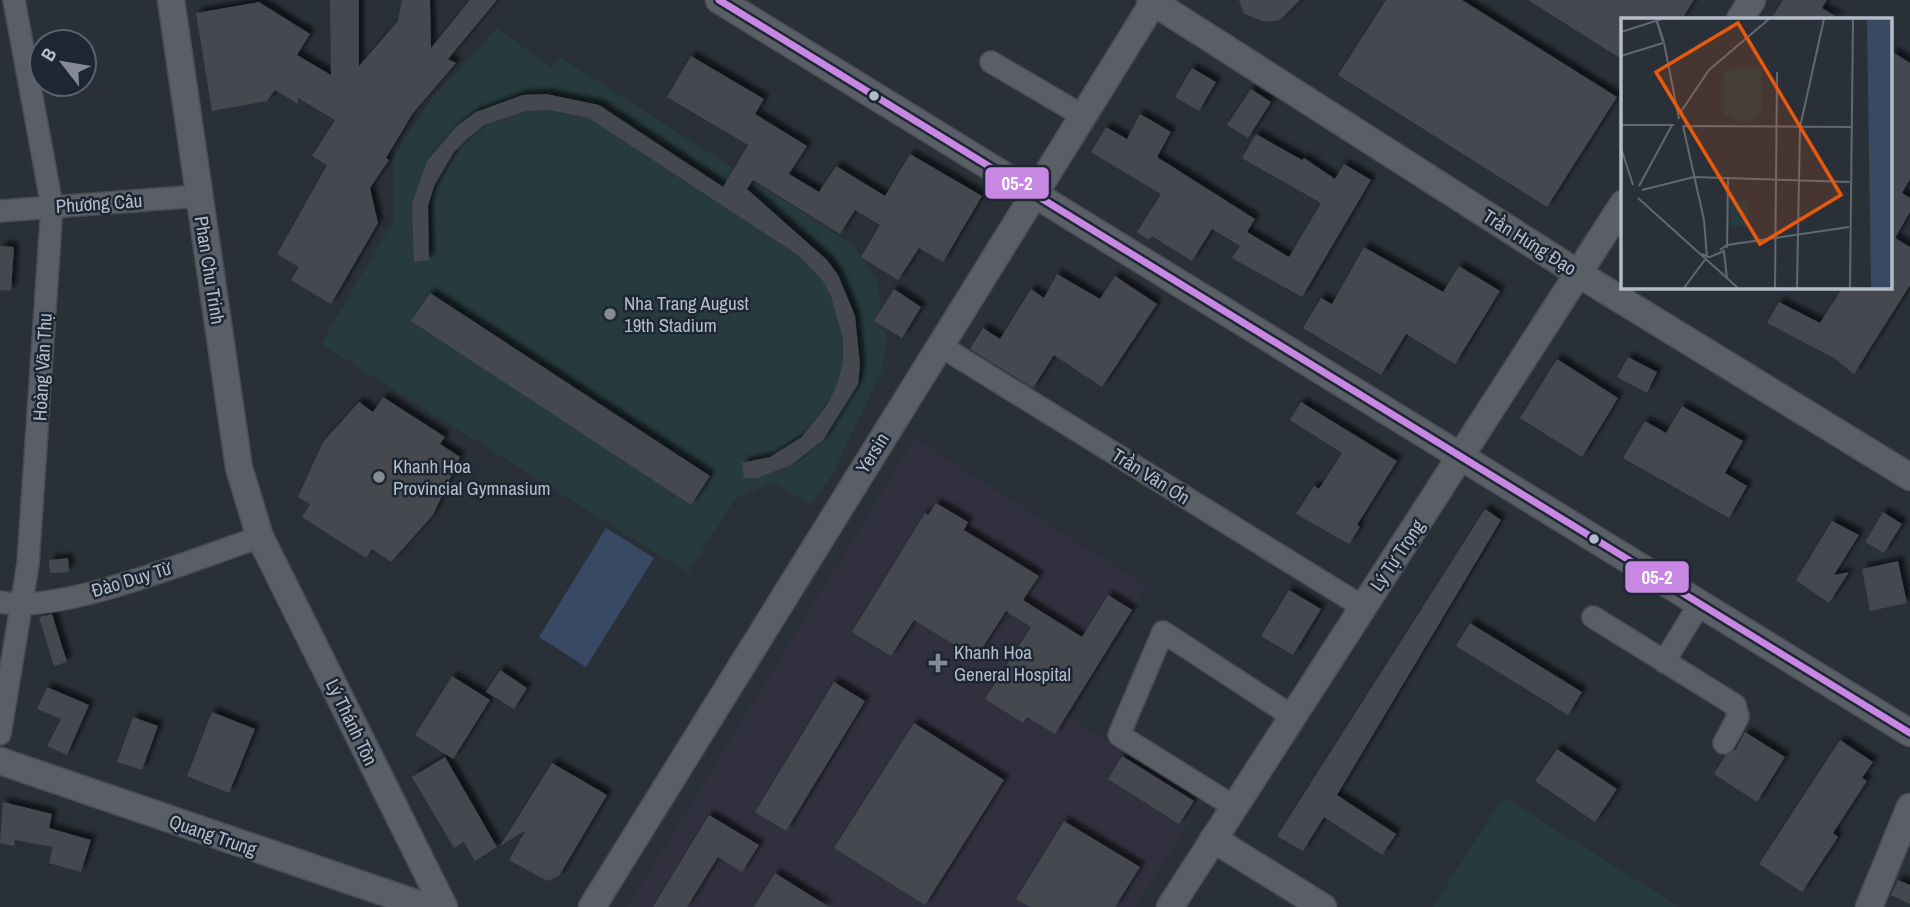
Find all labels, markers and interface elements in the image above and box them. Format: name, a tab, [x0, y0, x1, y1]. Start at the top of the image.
inset map	[1621, 18, 1892, 289]
north arrow	[28, 28, 98, 98]
text: B	[34, 43, 62, 66]
unlabelled marker	[867, 89, 881, 103]
line badge: 05-2	[984, 166, 1050, 200]
text: 05-2	[1001, 170, 1033, 196]
street label: Phương Câu	[55, 187, 143, 219]
street label: Trần Hưng Đạo	[1478, 203, 1582, 281]
street label: Phan Chu Trinh	[189, 214, 231, 326]
place label: Nha Trang August 19th Stadium	[624, 290, 749, 338]
marker: Nha Trang August 19th Stadium	[602, 306, 618, 322]
street label: Hoàng Văn Thụ	[26, 313, 58, 421]
street label: Yersin	[849, 428, 895, 478]
street label: Trần Văn Ơn	[1107, 442, 1195, 510]
place label: Khanh Hoa Provincial Gymnasium	[393, 453, 551, 501]
marker: Khanh Hoa Provincial Gymnasium	[371, 469, 387, 485]
street label: Lý Tự Trọng	[1364, 514, 1431, 596]
unlabelled marker	[1587, 532, 1601, 546]
street label: Đào Duy Từ	[88, 554, 175, 603]
line badge: 05-2	[1624, 560, 1690, 594]
text: 05-2	[1641, 564, 1673, 590]
place label: Khanh Hoa General Hospital	[954, 639, 1071, 687]
marker: Khanh Hoa General Hospital	[928, 653, 948, 673]
street label: Lý Thánh Tôn	[320, 674, 384, 770]
street label: Quang Trung	[166, 808, 261, 862]

